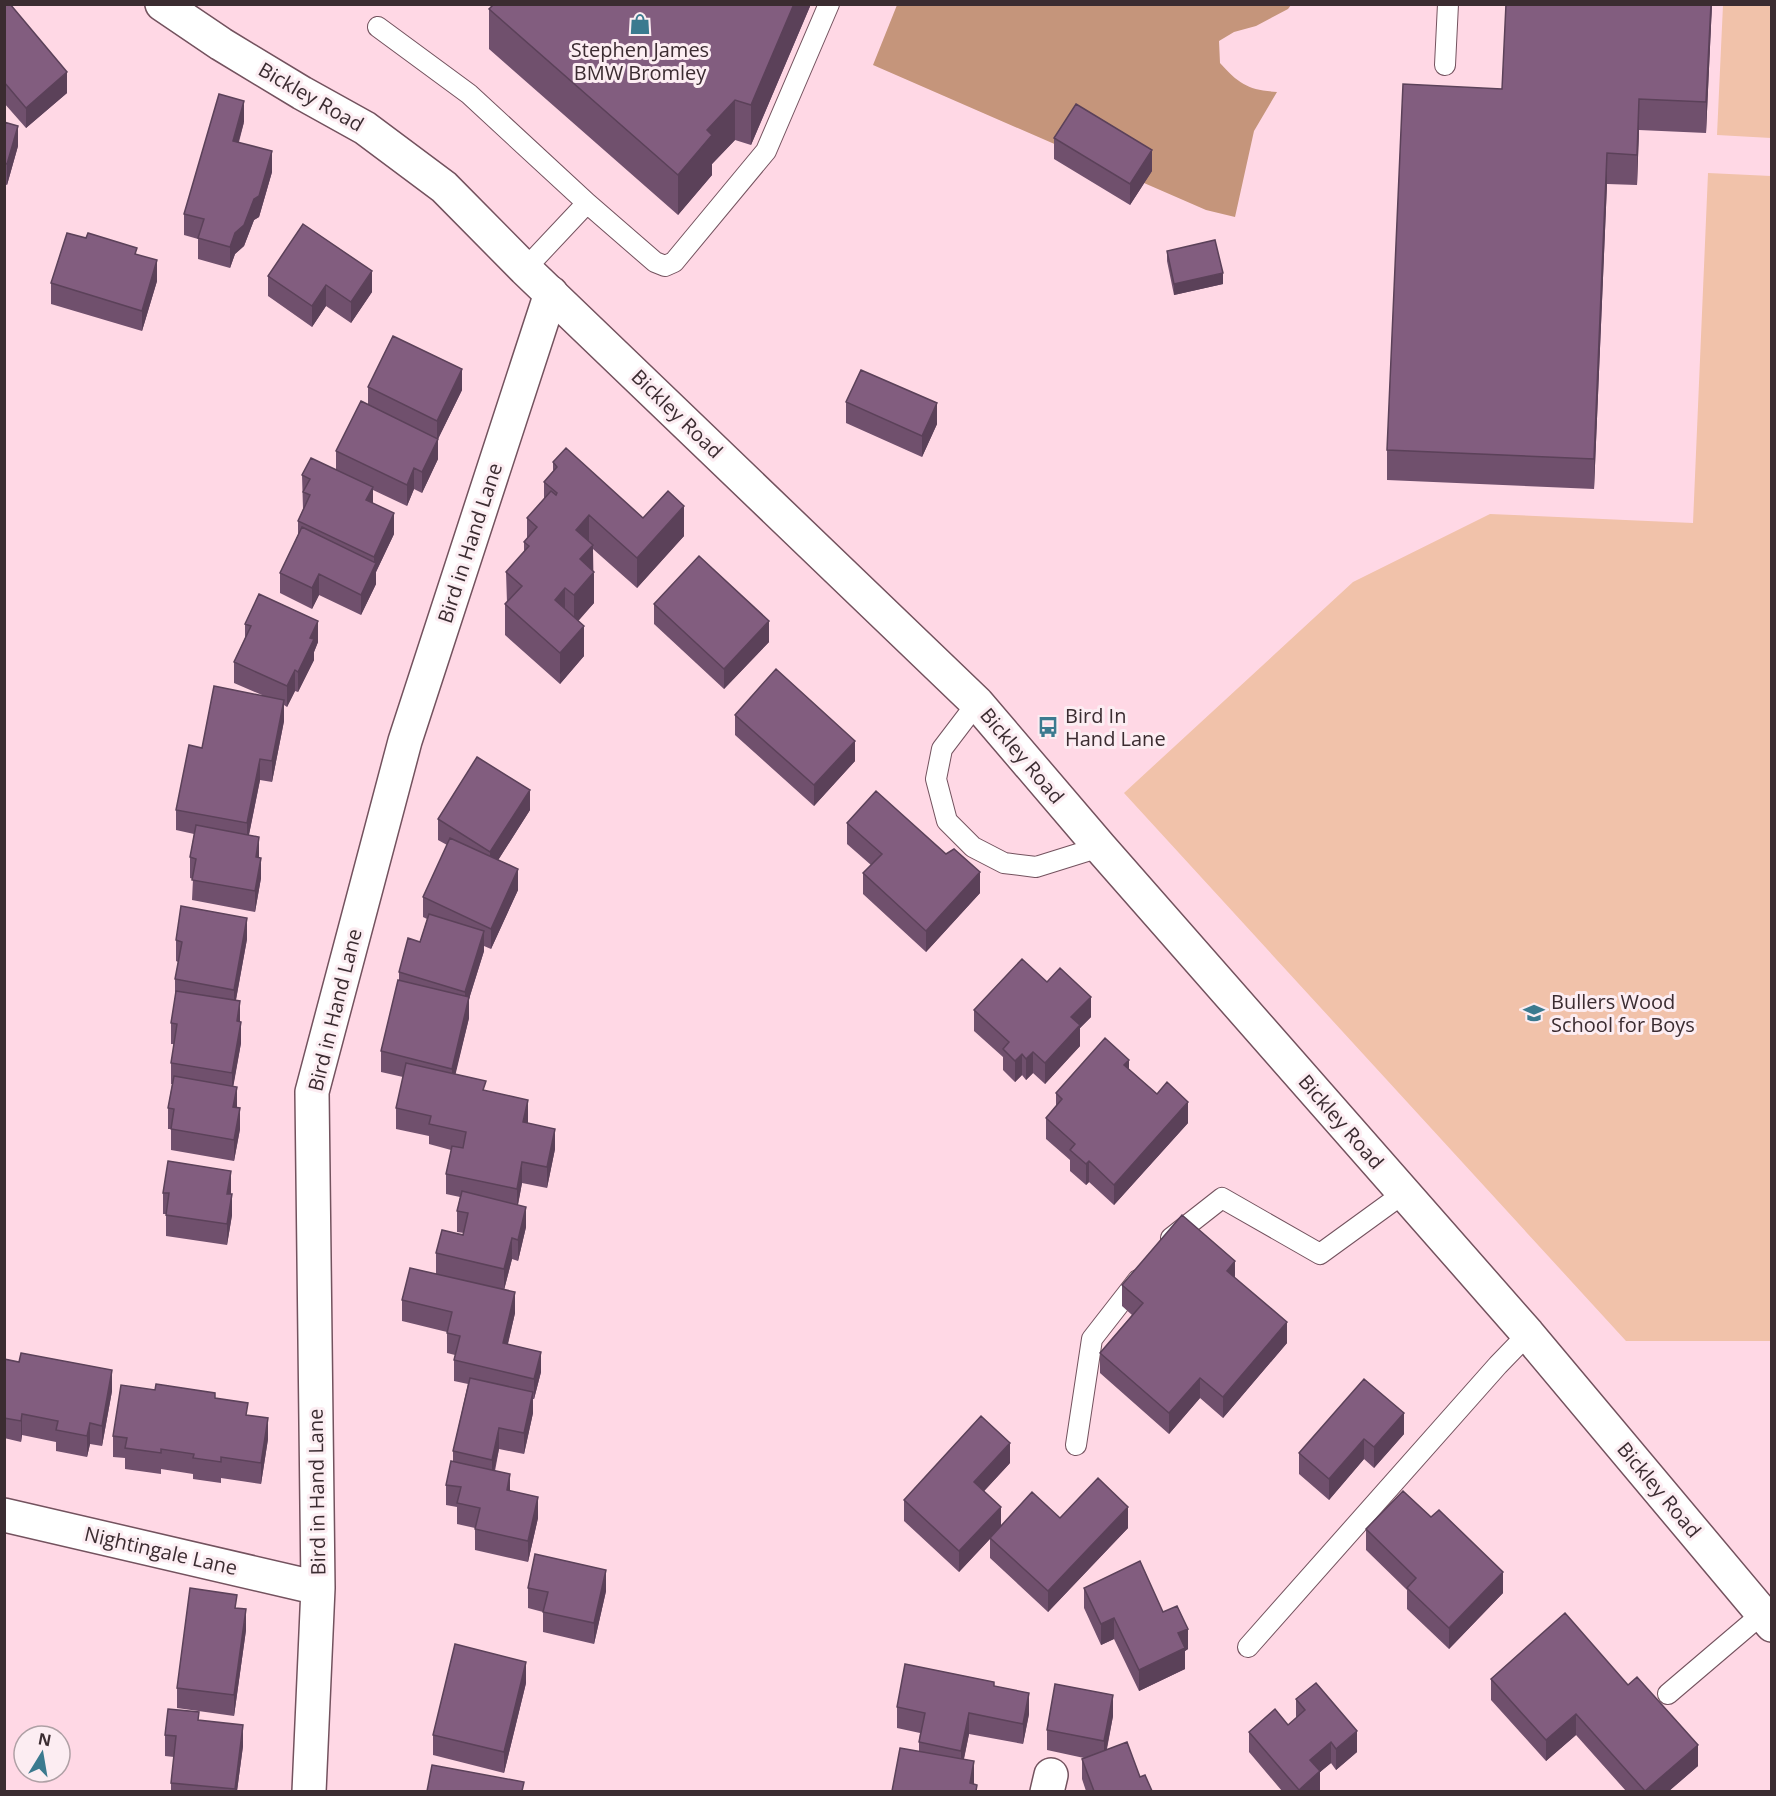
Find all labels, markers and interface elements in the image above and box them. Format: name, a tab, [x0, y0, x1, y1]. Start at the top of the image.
shop icon: Stephen James BMW Bromley	[628, 12, 652, 36]
place label: Stephen James BMW Bromley	[571, 36, 709, 86]
street label: Bickley Road	[254, 56, 369, 138]
street label: Bickley Road	[626, 363, 729, 464]
street label: Bird in Hand Lane	[431, 459, 508, 626]
street label: Bickley Road	[974, 702, 1070, 809]
place label: Bird In Hand Lane	[1065, 702, 1166, 752]
bus stop icon: Bird In Hand Lane	[1036, 715, 1060, 739]
street label: Bird in Hand Lane	[301, 926, 368, 1094]
place label: Bullers Wood School for Boys	[1551, 988, 1695, 1038]
school or university icon: Bullers Wood School for Boys	[1522, 1001, 1546, 1025]
street label: Bickley Road	[1293, 1069, 1390, 1175]
street label: Bird in Hand Lane	[302, 1408, 331, 1576]
street label: Bickley Road	[1611, 1436, 1707, 1543]
street label: Nightingale Lane	[82, 1520, 240, 1581]
north arrow	[12, 1724, 72, 1784]
text: N	[36, 1727, 53, 1751]

